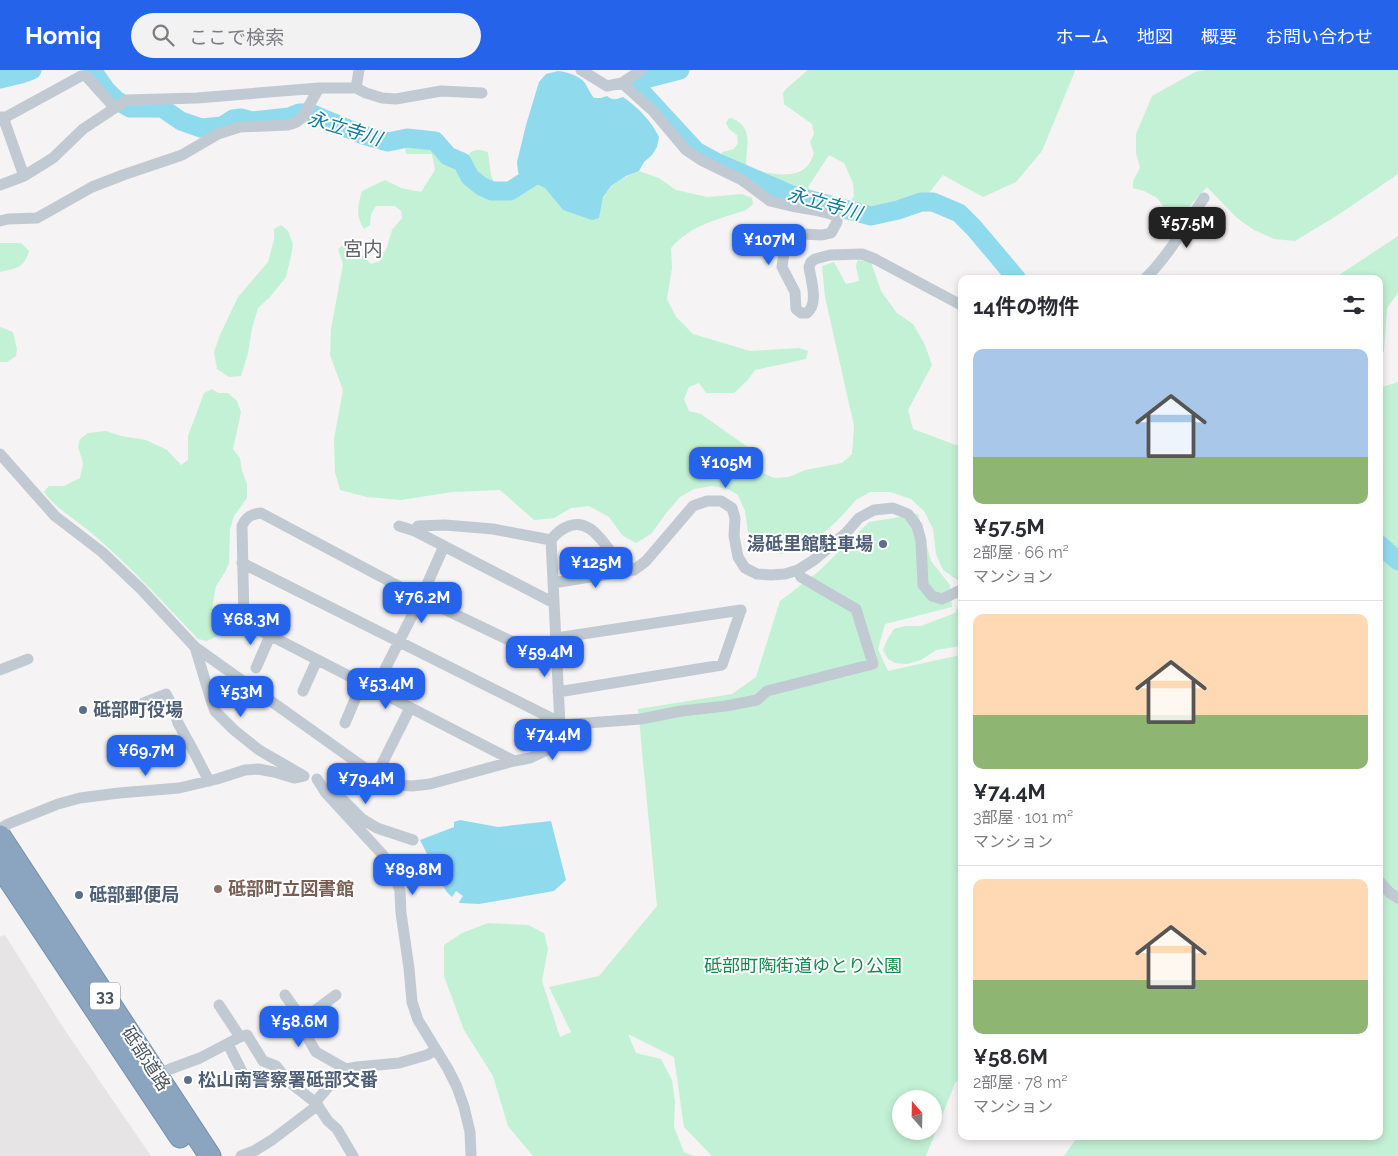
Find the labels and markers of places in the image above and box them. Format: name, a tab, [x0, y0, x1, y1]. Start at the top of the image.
pin: ¥57.5M	[1146, 206, 1228, 249]
pin: ¥107M	[734, 224, 804, 266]
pin: ¥105M	[691, 446, 761, 489]
place label: 湯砥里館駐車場	[747, 533, 873, 554]
marker: 湯砥里館駐車場	[877, 538, 889, 550]
pin: ¥125M	[561, 546, 631, 589]
pin: ¥76.2M	[381, 582, 463, 624]
pin: ¥68.3M	[210, 604, 292, 646]
pin: ¥59.4M	[504, 636, 586, 678]
pin: ¥53.4M	[345, 668, 427, 710]
pin: ¥53M	[211, 676, 271, 718]
place label: 砥部町役場	[93, 699, 183, 720]
marker: 砥部町役場	[77, 704, 89, 716]
pin: ¥74.4M	[512, 718, 594, 761]
pin: ¥69.7M	[105, 734, 187, 777]
pin: ¥79.4M	[325, 762, 407, 805]
pin: ¥89.8M	[372, 854, 454, 896]
place label: 砥部町立図書館	[228, 878, 354, 899]
marker: 砥部町立図書館	[212, 883, 224, 895]
place label: 砥部郵便局	[89, 884, 179, 905]
marker: 砥部郵便局	[73, 889, 85, 901]
pin: ¥58.6M	[258, 1006, 340, 1048]
place label: 松山南警察署砥部交番	[198, 1069, 378, 1090]
marker: 松山南警察署砥部交番	[182, 1074, 194, 1086]

